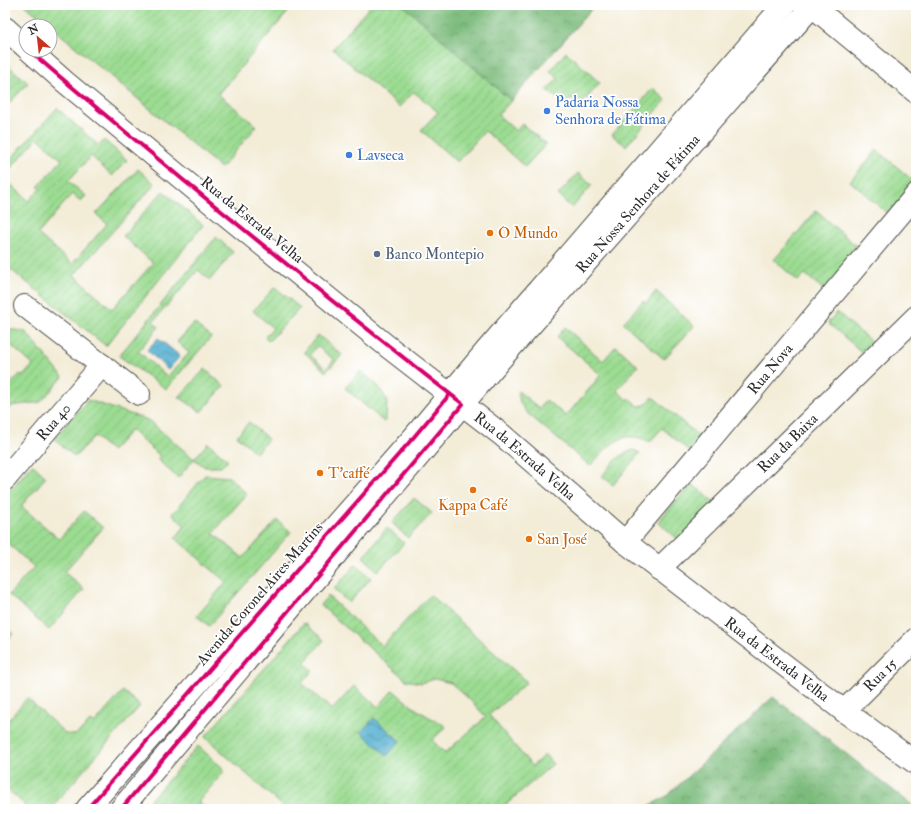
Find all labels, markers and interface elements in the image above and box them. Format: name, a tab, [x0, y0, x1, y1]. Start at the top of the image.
north arrow	[18, 18, 58, 58]
text: N	[25, 21, 42, 38]
place label: Padaria Nossa Senhora de Fátima	[555, 93, 667, 129]
marker: Padaria Nossa Senhora de Fátima	[542, 106, 552, 116]
street label: Rua Nossa Senhora de Fátima	[572, 130, 705, 277]
place label: Lavseca	[357, 146, 405, 165]
marker: Lavseca	[344, 150, 354, 160]
street label: Rua da Estrada Velha	[197, 173, 308, 268]
place label: O Mundo	[498, 224, 558, 243]
marker: O Mundo	[485, 228, 495, 238]
place label: Banco Montepio	[385, 245, 484, 265]
marker: Banco Montepio	[372, 249, 382, 259]
street label: Rua Nova	[744, 339, 797, 398]
street label: Rua 40	[32, 399, 75, 445]
street label: Rua da Estrada Velha	[470, 408, 580, 505]
street label: Rua da Baixa	[753, 409, 822, 477]
place label: T'caffé	[328, 464, 370, 483]
marker: T'caffé	[315, 468, 325, 478]
marker: Kappa Café	[468, 485, 478, 495]
place label: Kappa Café	[438, 496, 508, 516]
street label: Avenida Coronel Aires Martins	[192, 518, 327, 670]
place label: San José	[537, 530, 588, 550]
marker: San José	[524, 534, 534, 544]
street label: Rua da Estrada Velha	[721, 613, 834, 706]
street label: Rua 15	[859, 654, 901, 696]

